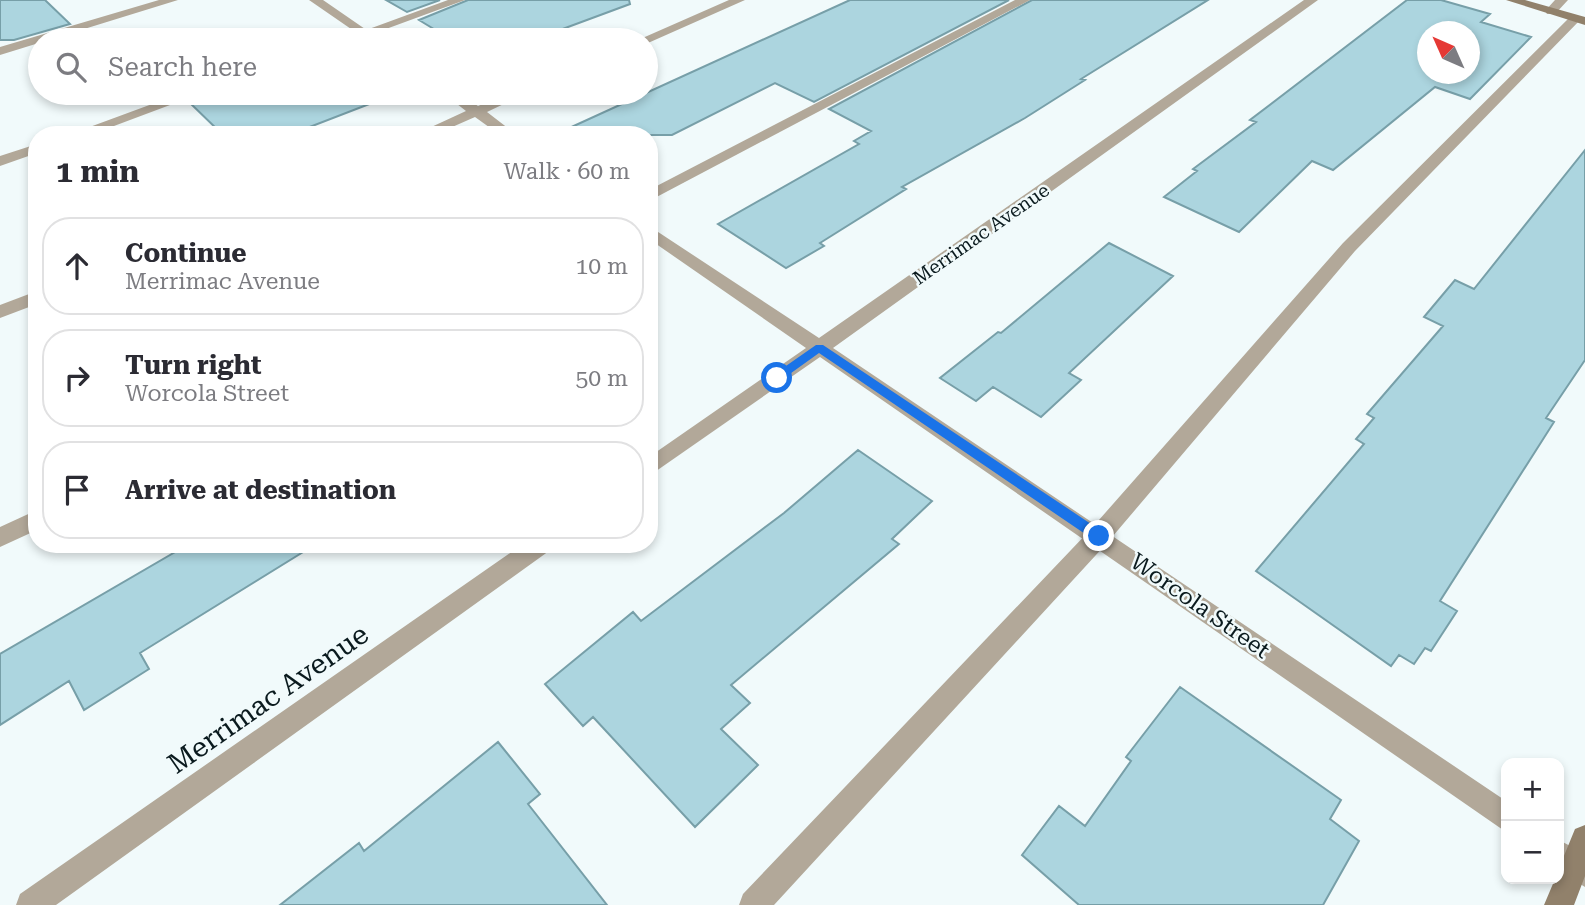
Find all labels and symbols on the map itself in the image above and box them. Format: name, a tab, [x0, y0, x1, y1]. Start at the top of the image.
north arrow	[1417, 21, 1480, 84]
street label: Merrimac Avenue	[908, 178, 1054, 290]
route start	[761, 362, 792, 393]
route end	[1083, 520, 1114, 551]
street label: Worcola Street	[1125, 548, 1275, 664]
street label: Merrimac Avenue	[161, 617, 375, 781]

